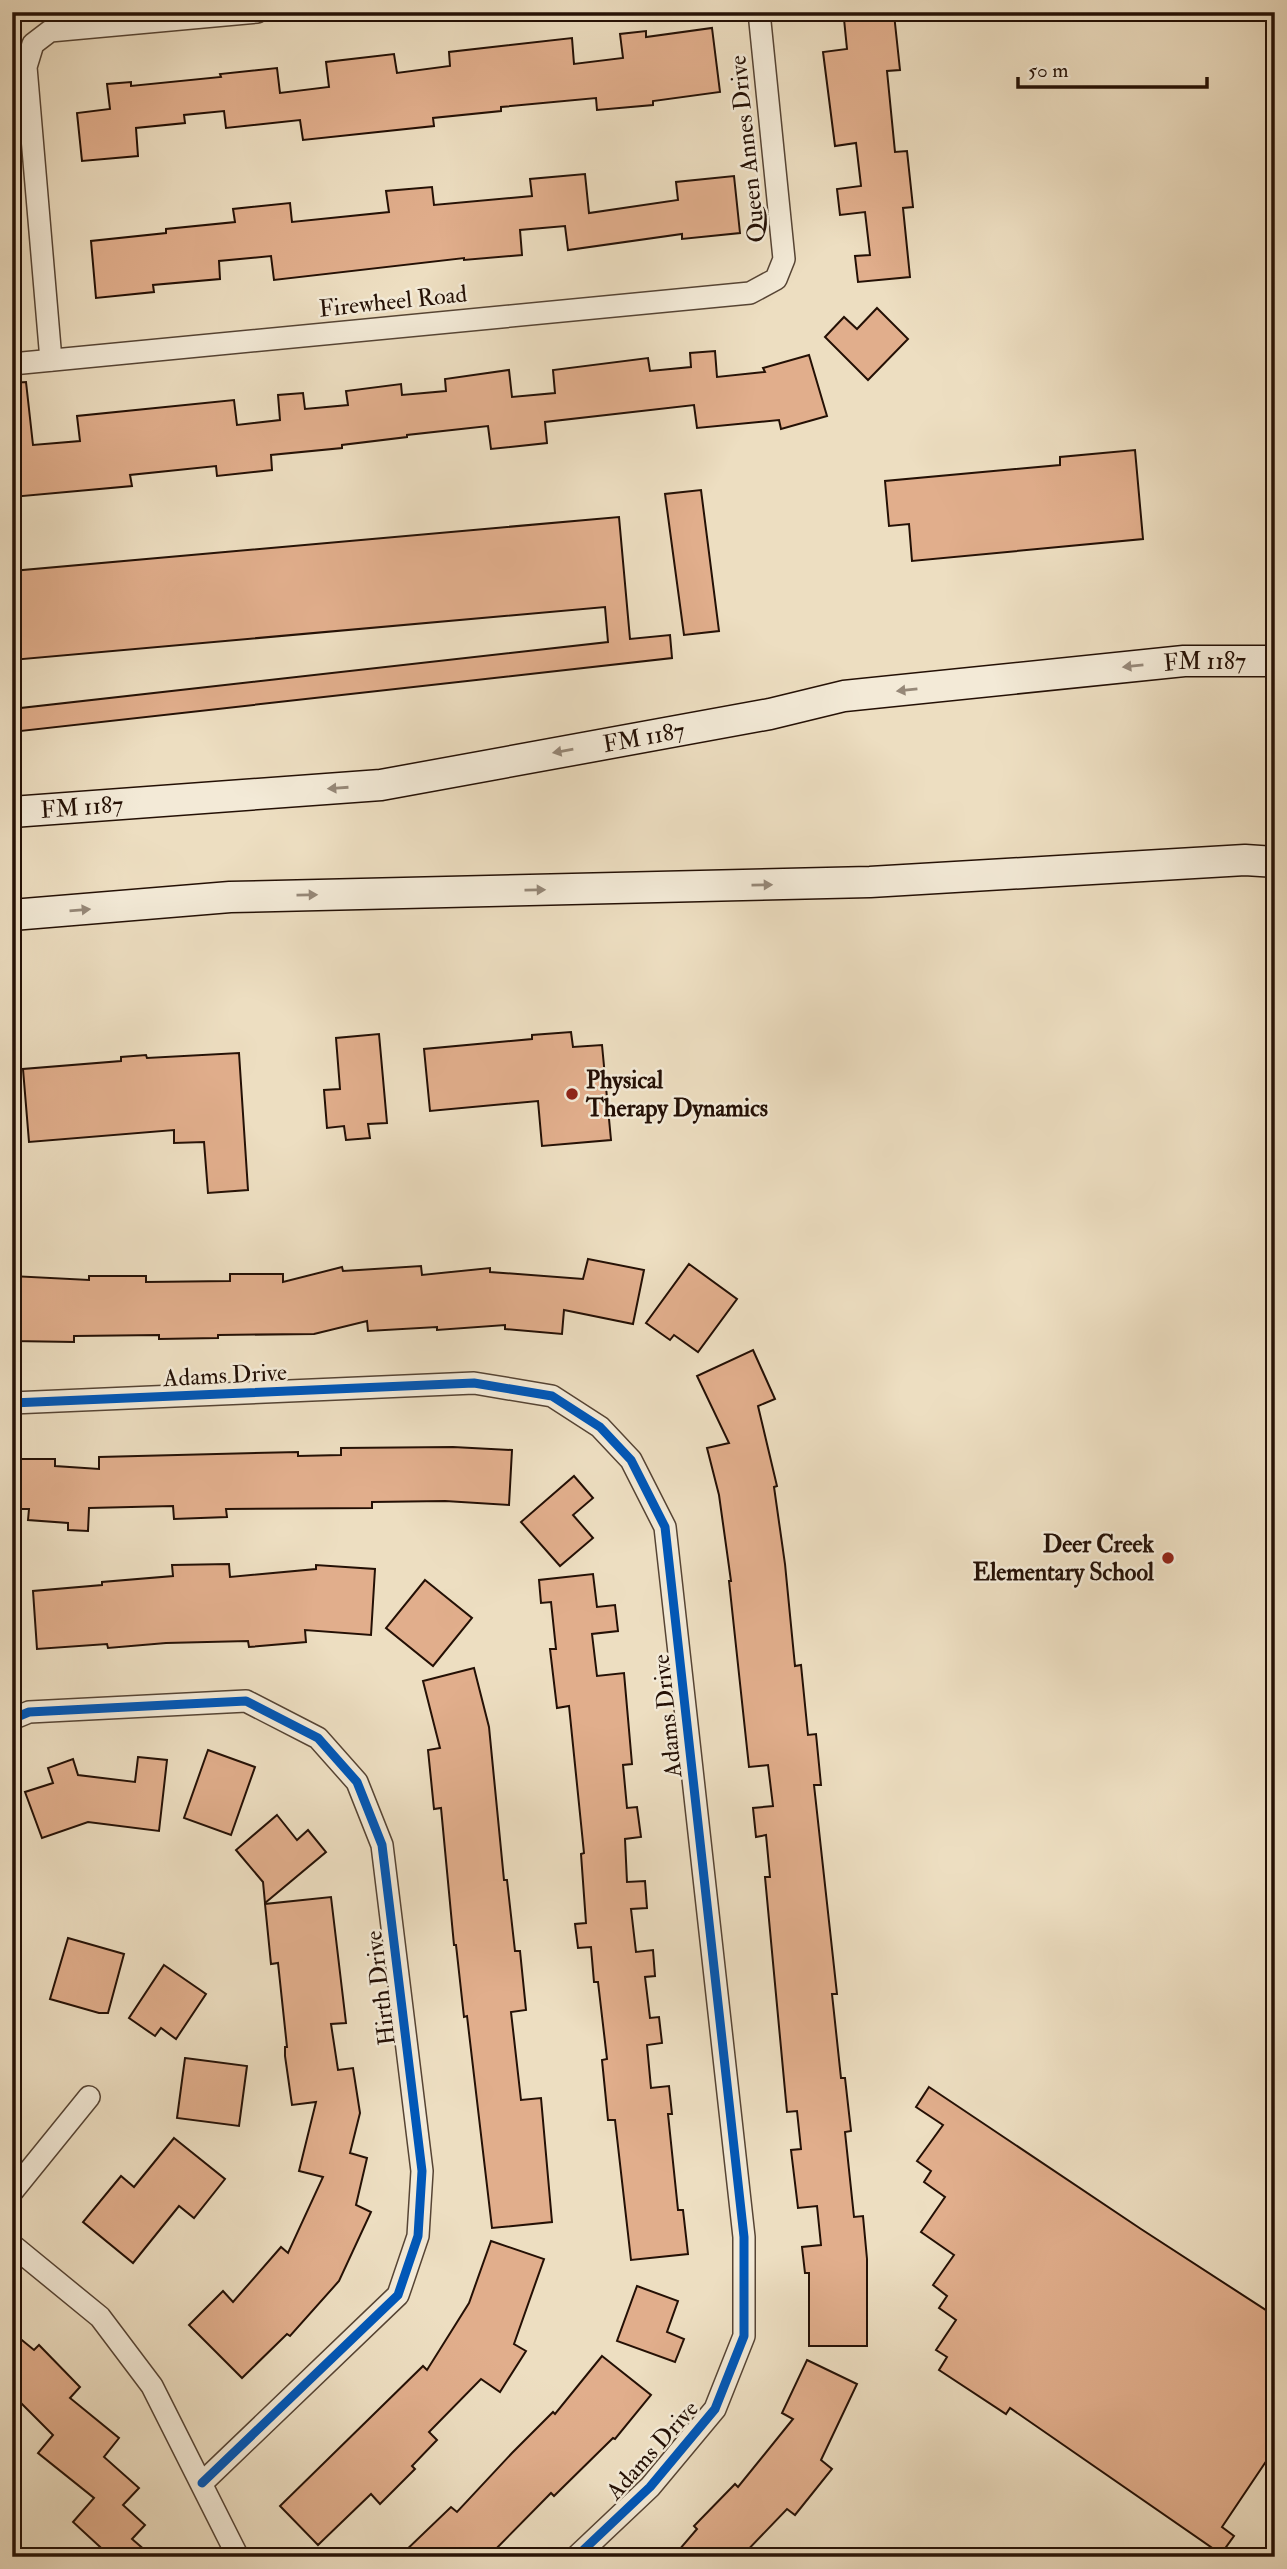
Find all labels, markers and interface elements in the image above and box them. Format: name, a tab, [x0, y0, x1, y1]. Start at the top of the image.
scale bar	[1018, 46, 1206, 90]
street label: Queen Annes Drive	[722, 54, 773, 244]
text: 50 m	[1028, 57, 1069, 84]
street label: Firewheel Road	[317, 278, 469, 325]
street label: FM 1187	[1162, 646, 1246, 679]
one-way arrow	[1122, 661, 1144, 672]
one-way arrow	[896, 684, 918, 695]
street label: FM 1187	[600, 715, 687, 760]
one-way arrow	[552, 746, 574, 757]
one-way arrow	[327, 783, 349, 794]
street label: FM 1187	[39, 789, 124, 826]
one-way arrow	[751, 879, 773, 890]
one-way arrow	[524, 884, 546, 896]
one-way arrow	[296, 889, 318, 901]
one-way arrow	[69, 904, 91, 915]
place label: Physical Therapy Dynamics	[585, 1065, 768, 1124]
marker: Physical Therapy Dynamics	[564, 1086, 580, 1102]
street label: Adams Drive	[161, 1357, 288, 1394]
place label: Deer Creek Elementary School	[973, 1529, 1155, 1588]
marker: Deer Creek Elementary School	[1160, 1550, 1176, 1566]
street label: Adams Drive	[646, 1653, 689, 1780]
street label: Hirth Drive	[358, 1929, 403, 2047]
street label: Adams Drive	[599, 2394, 705, 2507]

